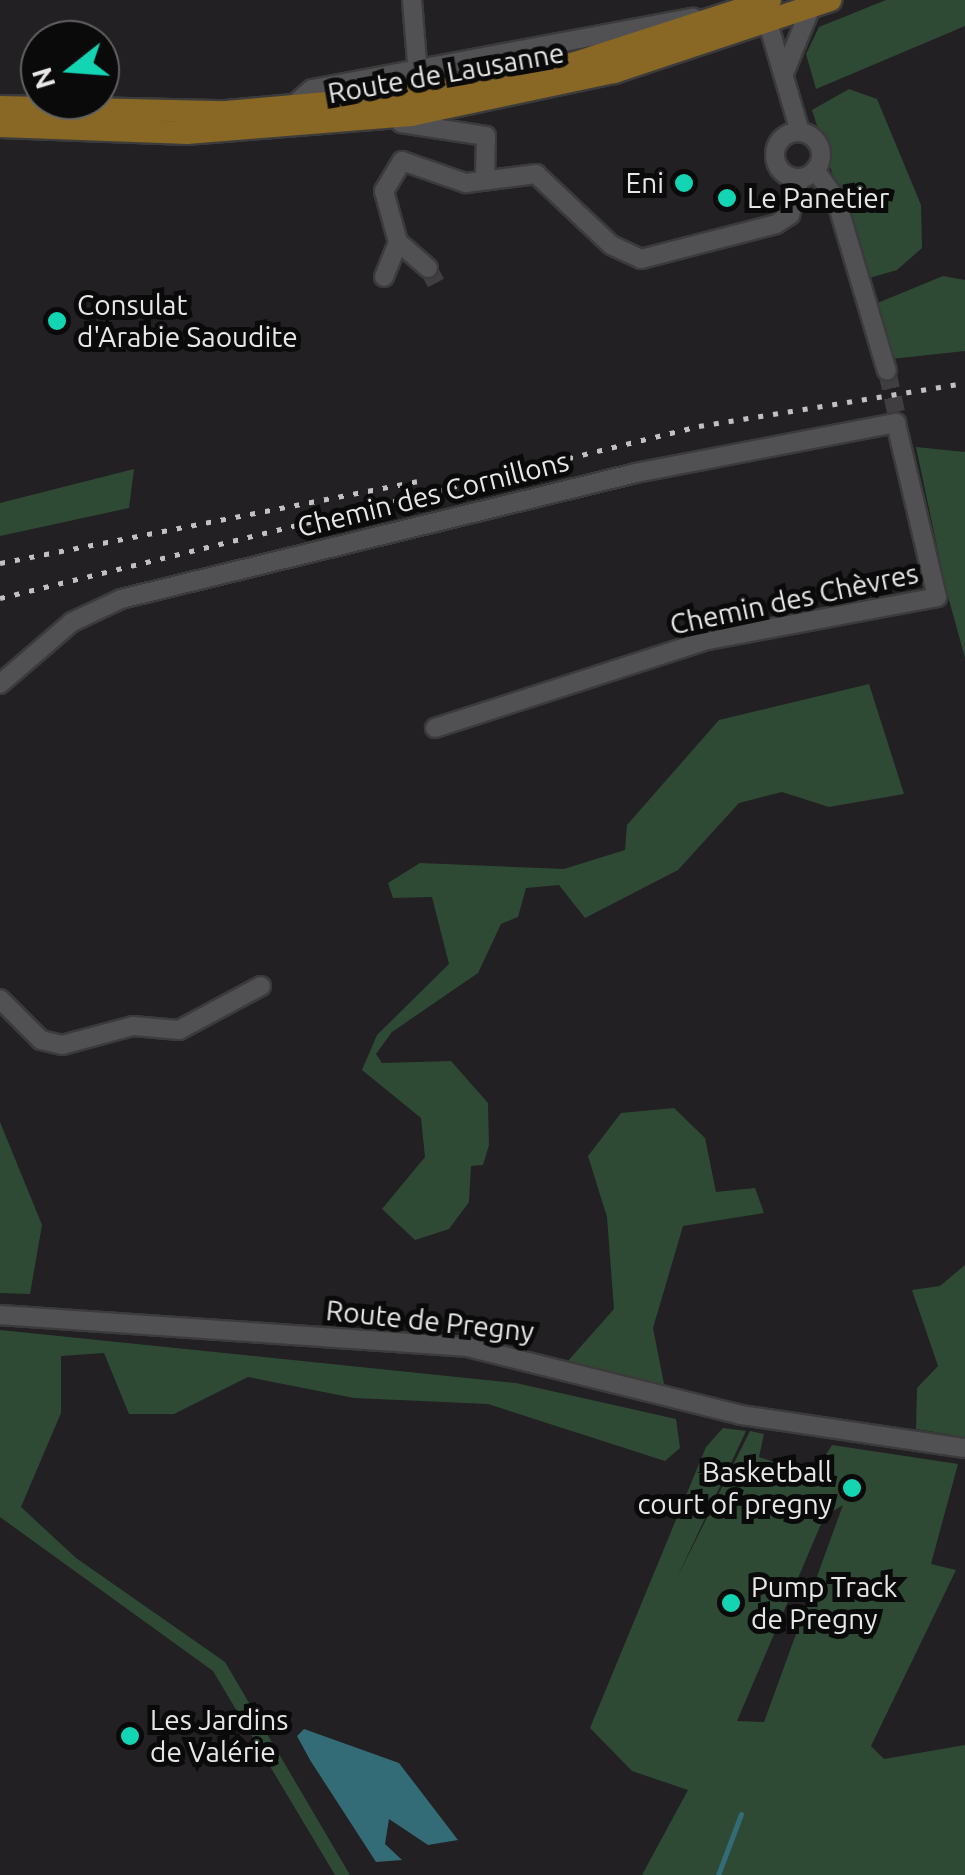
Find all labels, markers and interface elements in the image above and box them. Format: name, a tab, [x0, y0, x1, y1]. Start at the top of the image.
north arrow	[20, 20, 120, 120]
street label: Route de Lausanne	[325, 36, 567, 110]
text: N	[25, 64, 61, 93]
place label: Eni	[626, 166, 664, 200]
marker: Eni	[673, 172, 695, 194]
place label: Le Panetier	[747, 181, 889, 215]
marker: Le Panetier	[716, 187, 738, 209]
place label: Consulat d'Arabie Saoudite	[77, 288, 298, 354]
marker: Consulat d'Arabie Saoudite	[46, 310, 68, 332]
street label: Chemin des Cornillons	[294, 444, 572, 544]
street label: Chemin des Chèvres	[667, 556, 921, 642]
street label: Route de Pregny	[324, 1293, 536, 1349]
place label: Basketball court of pregny	[637, 1455, 832, 1521]
marker: Basketball court of pregny	[841, 1477, 863, 1499]
place label: Pump Track de Pregny	[751, 1570, 897, 1636]
marker: Pump Track de Pregny	[720, 1592, 742, 1614]
place label: Les Jardins de Valérie	[150, 1703, 288, 1769]
marker: Les Jardins de Valérie	[119, 1725, 141, 1747]

